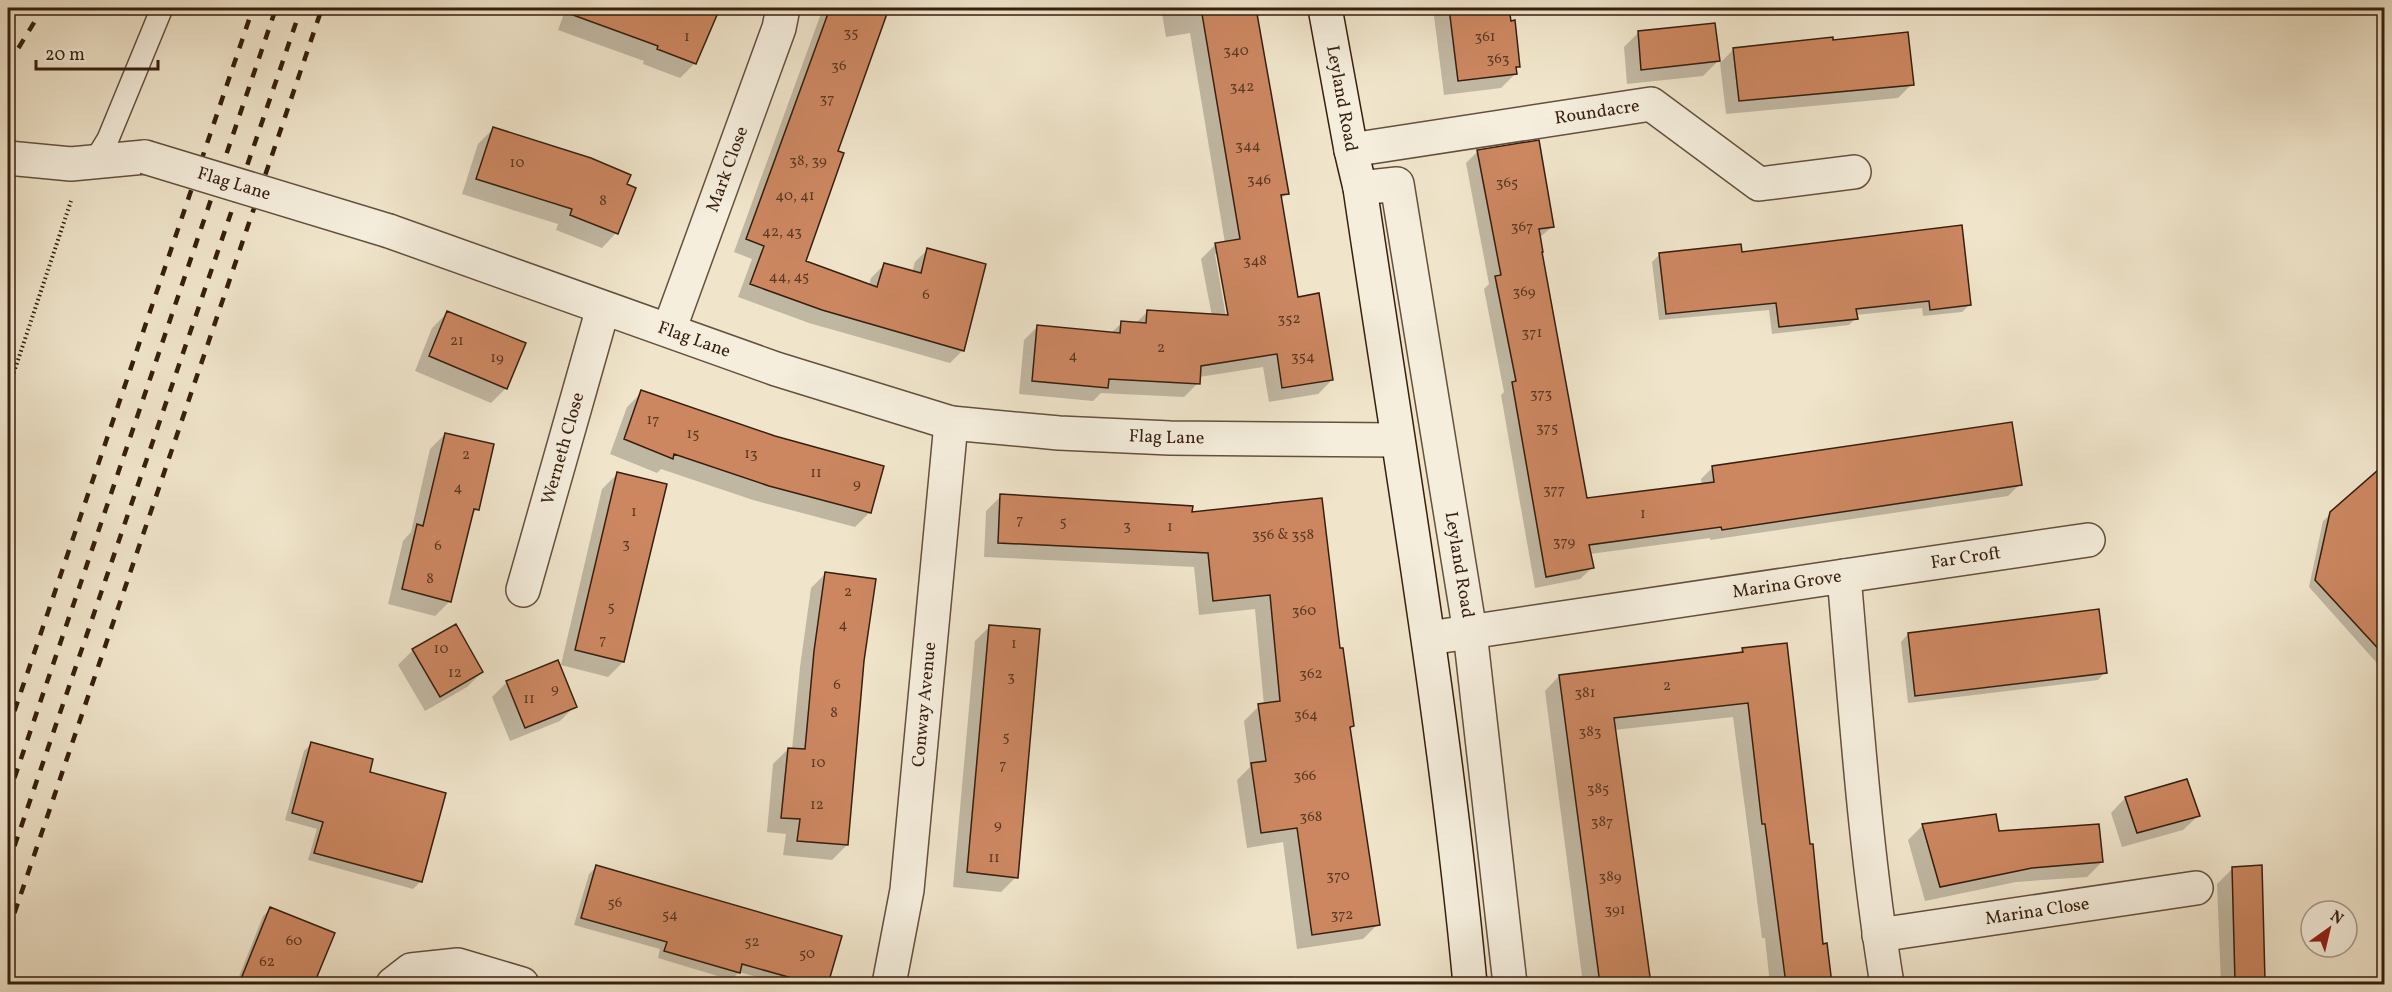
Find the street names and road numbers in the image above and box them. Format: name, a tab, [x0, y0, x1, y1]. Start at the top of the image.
street label: Leyland Road	[1320, 43, 1364, 154]
street label: Roundacre	[1553, 93, 1641, 131]
street label: Mark Close	[700, 123, 755, 216]
street label: Flag Lane	[194, 161, 274, 207]
street label: Flag Lane	[654, 315, 734, 364]
street label: Werneth Close	[535, 390, 591, 508]
street label: Flag Lane	[1128, 424, 1204, 451]
street label: Leyland Road	[1438, 510, 1480, 620]
street label: Far Croft	[1929, 541, 2002, 576]
street label: Marina Grove	[1731, 564, 1843, 605]
street label: Conway Avenue	[906, 641, 943, 768]
street label: Marina Close	[1983, 891, 2091, 932]

